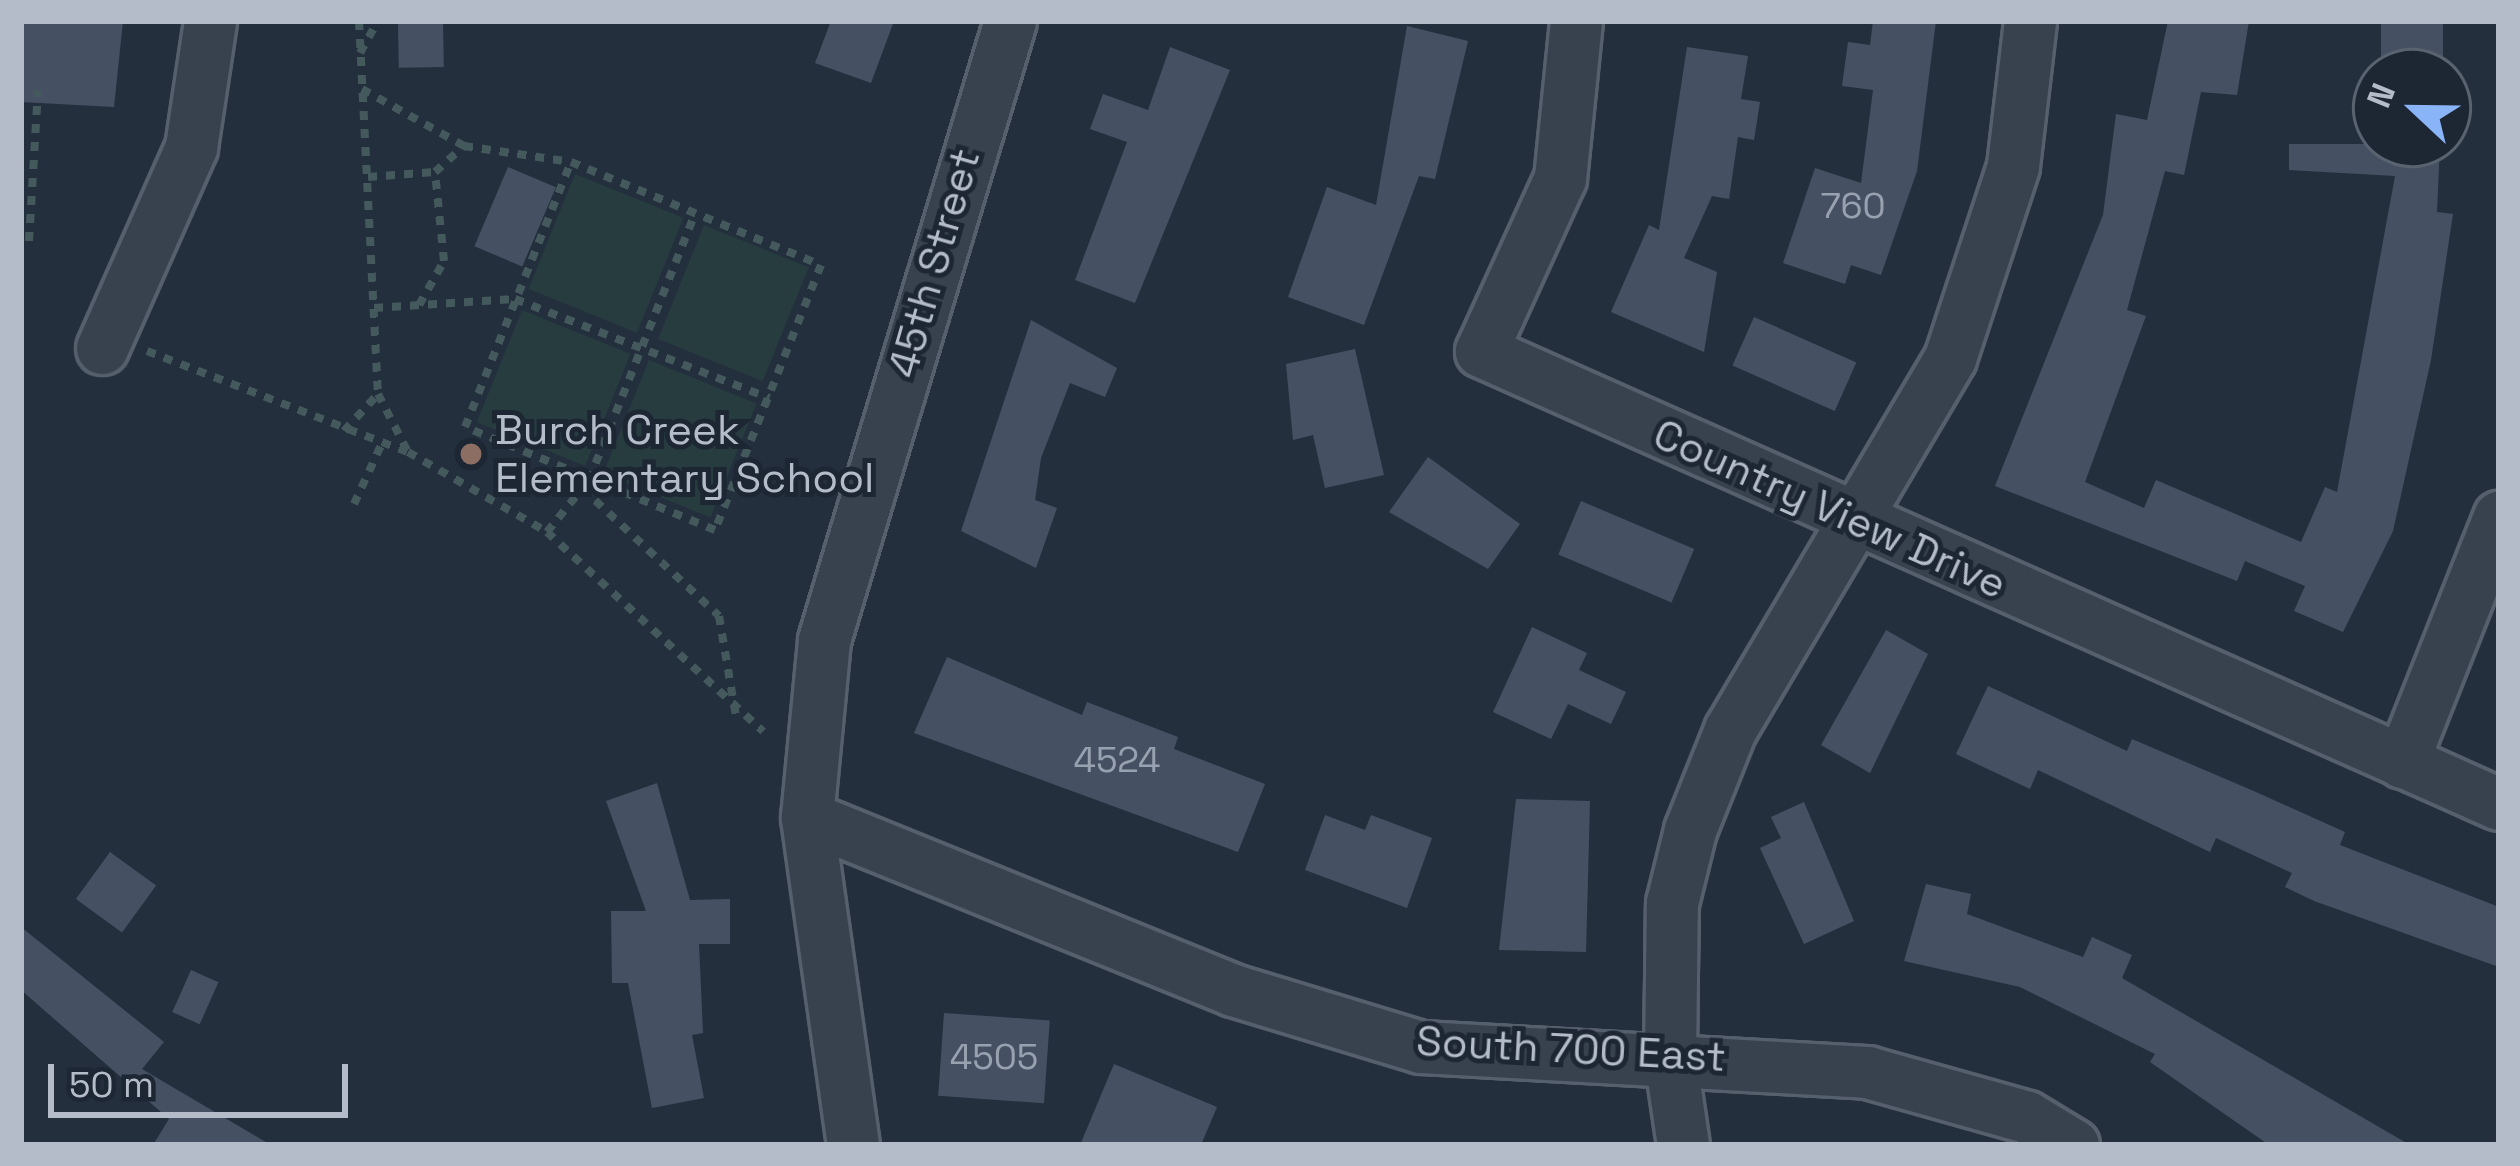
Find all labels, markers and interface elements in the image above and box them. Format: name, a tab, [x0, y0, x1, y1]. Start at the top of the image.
north arrow	[2352, 48, 2472, 168]
text: N	[2358, 78, 2405, 114]
street label: 45th Street	[877, 143, 991, 383]
house number: 760	[1820, 185, 1886, 229]
place label: Burch Creek Elementary School	[495, 405, 874, 504]
street label: Country View Drive	[1646, 408, 2014, 610]
marker: Burch Creek Elementary School	[458, 441, 484, 467]
house number: 4524	[1074, 739, 1160, 783]
street label: South 700 East	[1415, 1016, 1727, 1082]
house number: 4505	[950, 1036, 1038, 1080]
scale bar	[54, 1040, 354, 1114]
text: 50 m	[69, 1062, 154, 1108]

